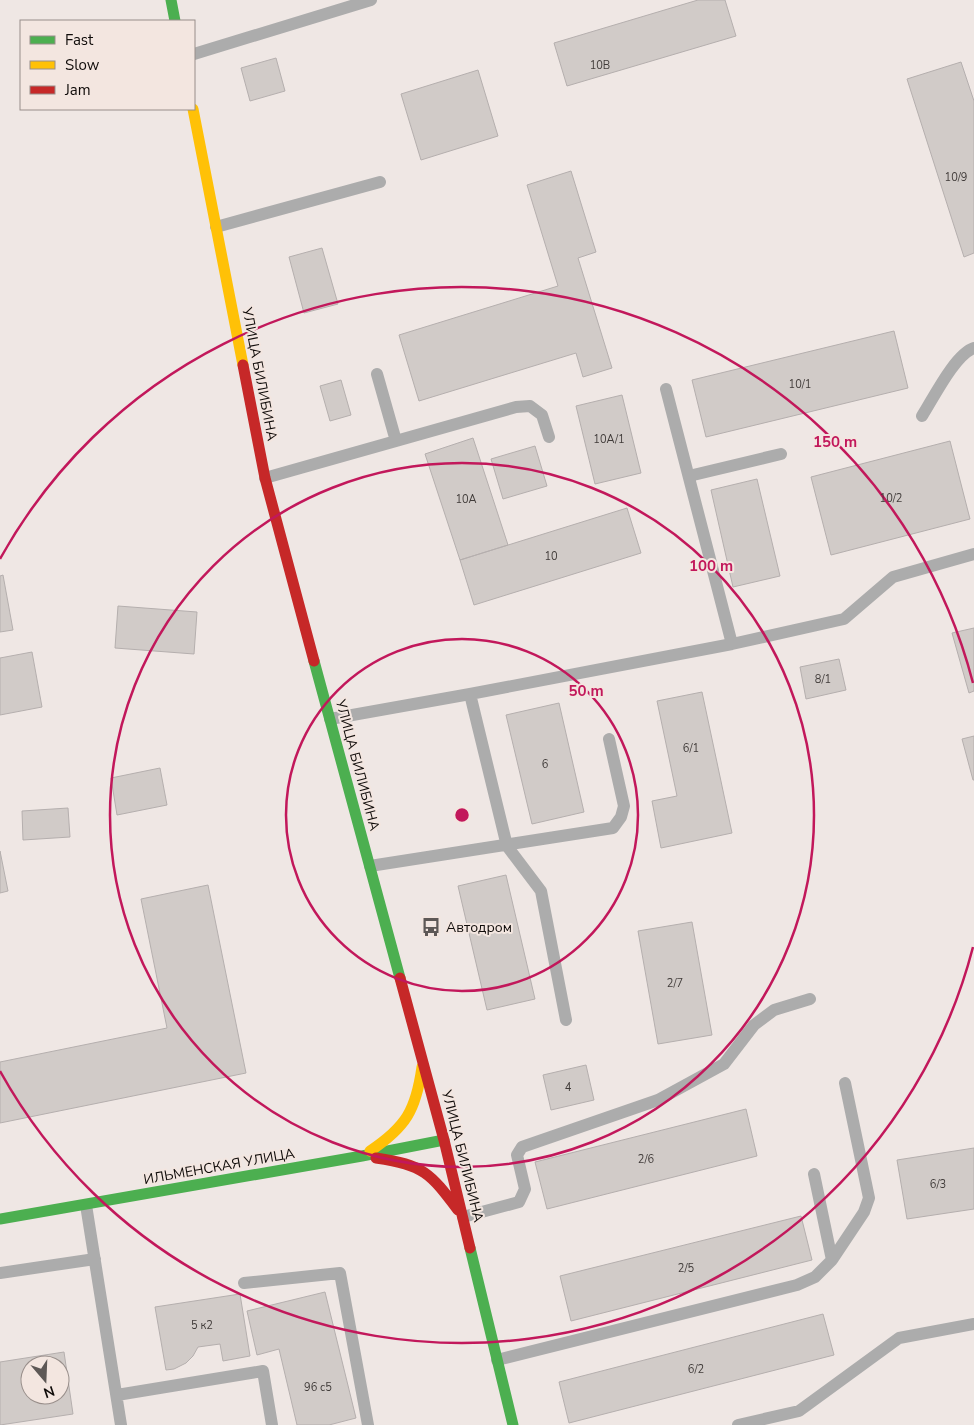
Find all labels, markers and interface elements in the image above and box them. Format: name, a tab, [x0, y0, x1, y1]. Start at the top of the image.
legend	[20, 20, 195, 110]
text: Fast	[65, 30, 94, 50]
text: Slow	[65, 55, 100, 75]
house number: 10В	[590, 58, 610, 73]
text: Jam	[64, 80, 91, 100]
house number: 10/9	[945, 170, 967, 185]
street label: УЛИЦА БИЛИБИНА	[237, 305, 282, 442]
house number: 10/1	[789, 377, 811, 392]
house number: 10А/1	[593, 432, 625, 447]
text: 150 m	[813, 432, 857, 452]
house number: 10/2	[880, 491, 902, 506]
house number: 10А	[455, 492, 477, 507]
house number: 10	[544, 549, 558, 564]
text: 100 m	[689, 556, 733, 576]
house number: 8/1	[815, 672, 831, 687]
text: 50 m	[568, 681, 604, 701]
street label: УЛИЦА БИЛИБИНА	[331, 696, 384, 833]
house number: 6/1	[683, 741, 699, 756]
house number: 6	[542, 757, 549, 772]
centre of rings	[453, 806, 471, 824]
bus stop icon: Автодром	[420, 916, 442, 938]
place label: Автодром	[446, 918, 512, 937]
house number: 2/7	[667, 976, 683, 991]
house number: 4	[565, 1080, 572, 1095]
street label: УЛИЦА БИЛИБИНА	[437, 1087, 488, 1224]
street label: ИЛЬМЕНСКАЯ УЛИЦА	[142, 1144, 296, 1189]
house number: 2/6	[638, 1152, 655, 1167]
house number: 6/3	[930, 1177, 946, 1192]
house number: 2/5	[678, 1261, 695, 1276]
house number: 5 к2	[191, 1318, 213, 1333]
north arrow	[20, 1355, 70, 1405]
house number: 6/2	[688, 1362, 704, 1377]
house number: 96 с5	[304, 1380, 332, 1395]
text: N	[41, 1381, 57, 1403]

